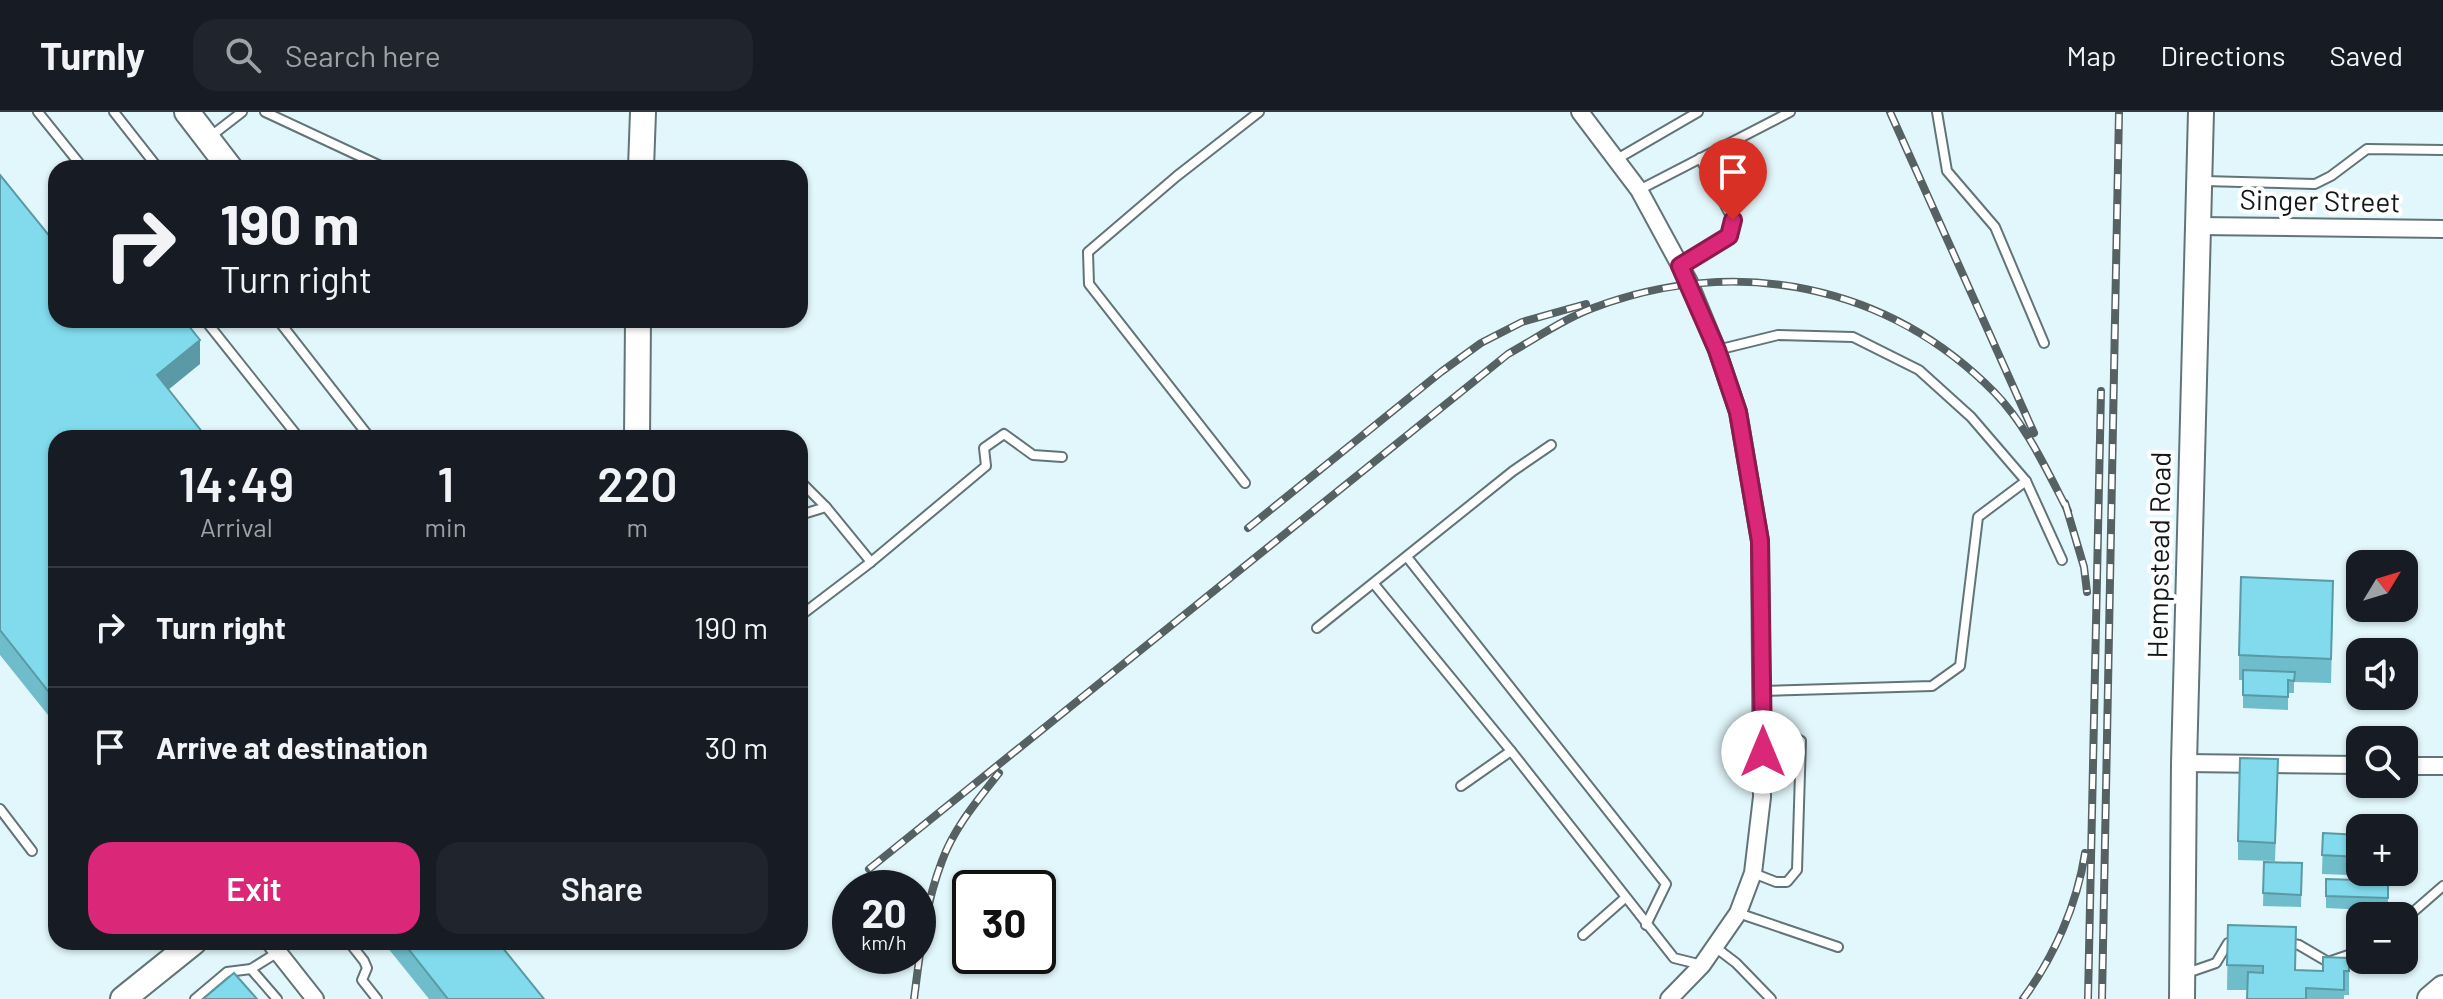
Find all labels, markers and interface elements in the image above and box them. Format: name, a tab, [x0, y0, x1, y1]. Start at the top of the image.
search box	[193, 19, 753, 91]
text: Turnly	[40, 32, 145, 78]
icon: search	[221, 33, 265, 77]
text: Search here	[285, 37, 441, 73]
text: Map	[2067, 38, 2116, 72]
text: Directions	[2160, 38, 2286, 72]
text: Saved	[2330, 38, 2403, 72]
pin	[1699, 138, 1767, 220]
icon: arrive	[1711, 150, 1755, 194]
street label: Singer Street	[2239, 182, 2401, 218]
text: 190 m	[220, 189, 359, 256]
icon: right	[88, 192, 192, 296]
text: Turn right	[220, 257, 372, 300]
street label: Hempstead Road	[2139, 451, 2177, 659]
text: 14:49	[179, 454, 294, 512]
text: 1	[437, 454, 454, 512]
text: 220	[597, 454, 677, 512]
text: Arrival	[200, 511, 273, 542]
text: min	[425, 511, 467, 542]
text: m	[627, 511, 648, 542]
north arrow	[2346, 550, 2418, 622]
map controls	[2346, 550, 2418, 974]
icon: right	[88, 605, 132, 649]
text: Turn right	[156, 609, 286, 645]
text: 190 m	[694, 609, 768, 645]
button: sound	[2346, 638, 2418, 710]
position arrow	[1721, 710, 1805, 794]
icon: arrive	[88, 725, 132, 769]
button: search	[2346, 726, 2418, 798]
text: Arrive at destination	[156, 729, 428, 765]
text: 30 m	[705, 729, 768, 765]
button: +	[2346, 814, 2418, 886]
button: Exit	[88, 842, 420, 934]
button: Share	[436, 842, 768, 934]
speed limit sign: 30	[952, 870, 1056, 974]
text: 20	[861, 888, 907, 936]
button: −	[2346, 902, 2418, 974]
text: km/h	[861, 930, 907, 954]

